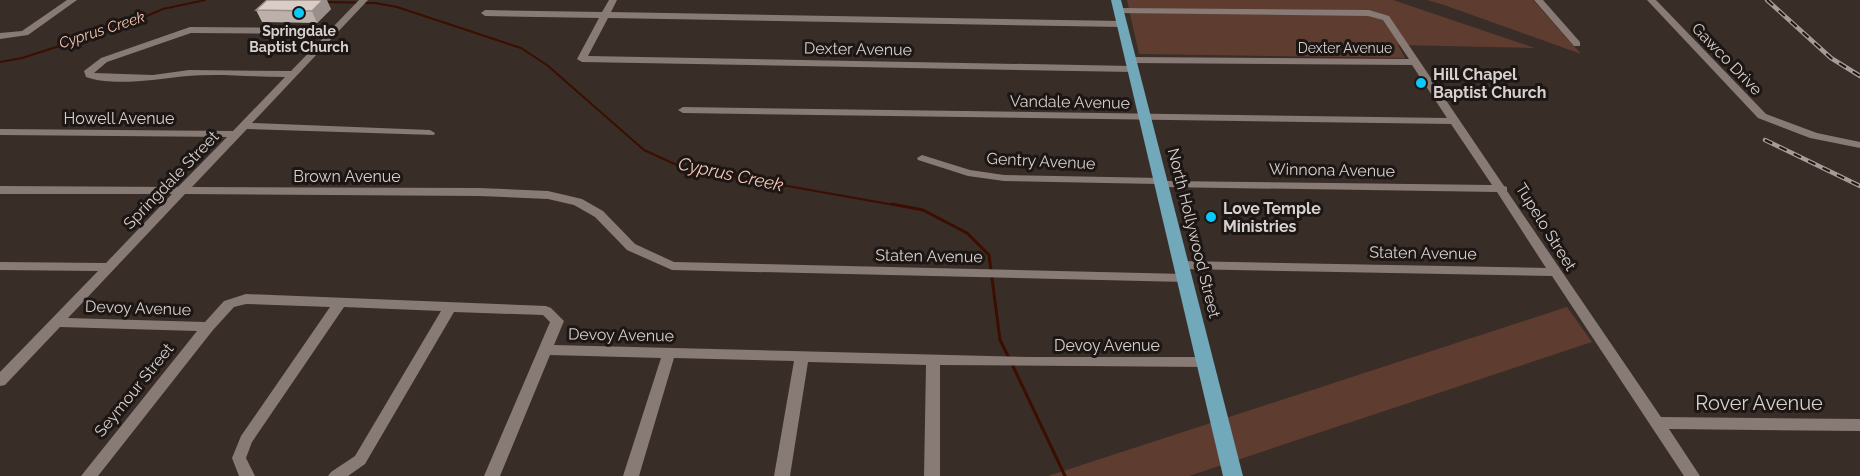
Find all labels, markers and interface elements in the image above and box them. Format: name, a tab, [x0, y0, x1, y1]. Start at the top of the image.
marker: Springdale Baptist Church	[292, 6, 306, 20]
water label: Cyprus Creek	[57, 8, 147, 52]
street label: Gawco Drive	[1688, 19, 1766, 99]
place label: Springdale Baptist Church	[249, 23, 349, 55]
street label: Dexter Avenue	[804, 39, 912, 59]
street label: Dexter Avenue	[1298, 40, 1392, 56]
place label: Hill Chapel Baptist Church	[1433, 65, 1546, 102]
marker: Hill Chapel Baptist Church	[1414, 76, 1428, 90]
street label: Vandale Avenue	[1010, 91, 1130, 113]
street label: Howell Avenue	[64, 109, 174, 128]
street label: Springdale Street	[119, 127, 223, 233]
street label: North Hollywood Street	[1164, 146, 1224, 321]
street label: Gentry Avenue	[986, 149, 1096, 173]
water label: Cyprus Creek	[676, 153, 786, 195]
street label: Winnona Avenue	[1269, 159, 1395, 181]
street label: Brown Avenue	[293, 167, 401, 186]
street label: Tupelo Street	[1512, 180, 1581, 275]
place label: Love Temple Ministries	[1223, 199, 1321, 236]
marker: Love Temple Ministries	[1204, 210, 1218, 224]
street label: Staten Avenue	[1369, 243, 1477, 263]
street label: Staten Avenue	[875, 246, 983, 266]
street label: Devoy Avenue	[85, 297, 191, 319]
street label: Devoy Avenue	[568, 325, 674, 345]
street label: Devoy Avenue	[1054, 336, 1160, 355]
street label: Seymour Street	[90, 339, 178, 441]
street label: Rover Avenue	[1695, 391, 1823, 415]

